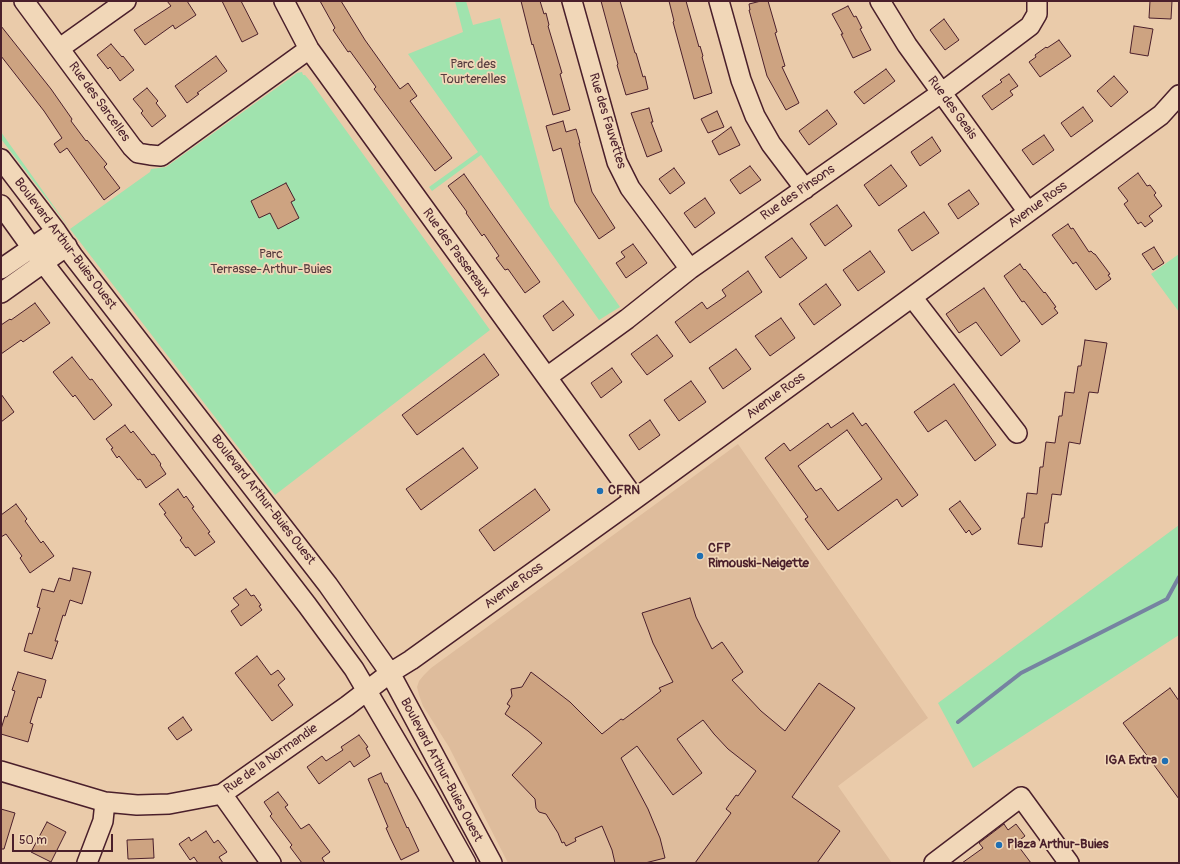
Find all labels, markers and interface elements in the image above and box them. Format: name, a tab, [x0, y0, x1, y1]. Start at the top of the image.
park label: Parc des Tourterelles	[440, 57, 506, 88]
street label: Rue des Sarcelles	[65, 59, 133, 145]
street label: Rue des Fauvettes	[585, 71, 629, 171]
street label: Rue des Geais	[924, 73, 980, 143]
street label: Rue des Pinsons	[758, 162, 838, 224]
street label: Boulevard Arthur-Buies Ouest	[10, 175, 120, 313]
street label: Avenue Ross	[1006, 178, 1070, 232]
street label: Rue des Passereaux	[419, 206, 493, 300]
park label: Parc Terrasse-Arthur-Buies	[210, 247, 332, 278]
street label: Avenue Ross	[744, 369, 808, 423]
street label: Boulevard Arthur-Buies Ouest	[207, 432, 319, 568]
place label: CFRN	[608, 483, 640, 499]
marker: CFRN	[595, 486, 605, 496]
place label: CFP Rimouski-Neigette	[708, 541, 809, 572]
marker: CFP Rimouski-Neigette	[695, 551, 705, 561]
street label: Avenue Ross	[482, 559, 546, 613]
street label: Boulevard Arthur-Buies Ouest	[396, 695, 486, 845]
street label: Rue de la Normandie	[221, 721, 321, 797]
place label: IGA Extra	[1105, 753, 1157, 769]
marker: IGA Extra	[1160, 756, 1170, 766]
scale bar	[14, 826, 115, 852]
text: 50 m	[19, 833, 47, 848]
place label: Plaza Arthur-Buies	[1007, 837, 1109, 853]
marker: Plaza Arthur-Buies	[994, 840, 1004, 850]

